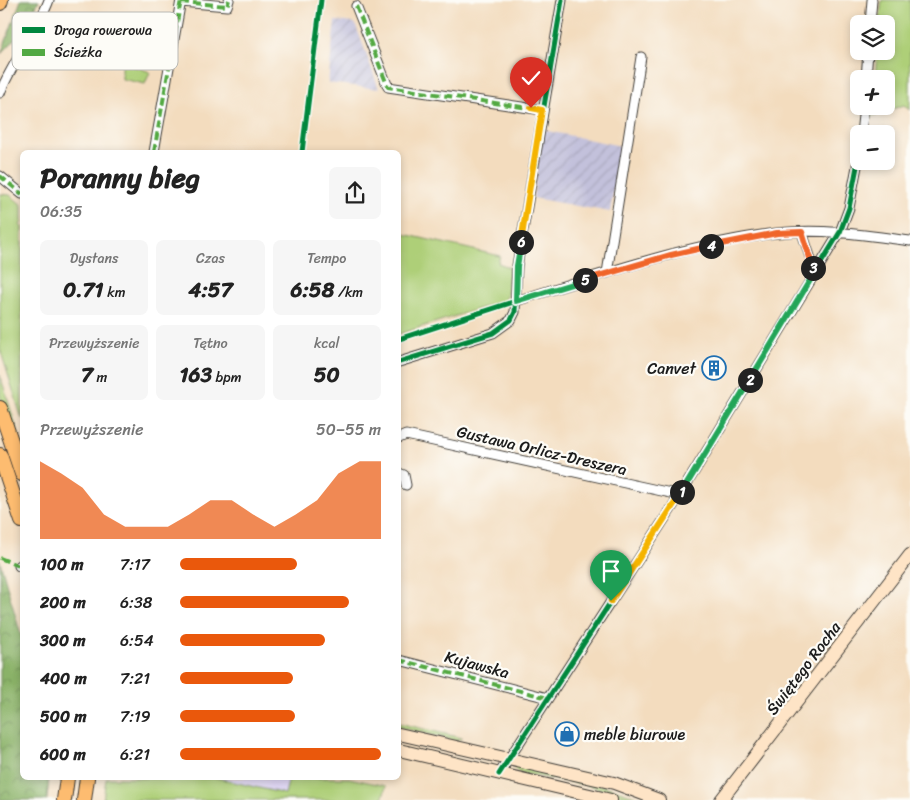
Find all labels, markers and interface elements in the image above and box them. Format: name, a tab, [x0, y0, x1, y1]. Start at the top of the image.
legend	[12, 12, 178, 70]
map controls	[850, 15, 895, 170]
button: layers	[850, 15, 895, 60]
text: Droga rowerowa	[54, 18, 152, 43]
text: Ścieżka	[54, 40, 102, 65]
pin	[510, 57, 552, 108]
icon: check	[517, 64, 545, 92]
button: +	[850, 70, 895, 115]
button: −	[850, 125, 895, 170]
text: Poranny bieg	[40, 153, 200, 202]
button: share	[329, 167, 381, 219]
text: 06:35	[40, 197, 83, 226]
pin: 6	[508, 230, 534, 254]
text: 6	[518, 230, 525, 255]
pin: 4	[698, 234, 724, 258]
text: 4	[707, 234, 716, 259]
text: Dystans	[70, 246, 119, 271]
text: Czas	[196, 246, 225, 271]
text: Tempo	[307, 246, 346, 271]
pin: 3	[800, 256, 826, 280]
text: 3	[810, 256, 817, 281]
pin: 5	[572, 268, 598, 292]
text: 5	[581, 268, 590, 293]
text: 0.71	[63, 271, 104, 309]
text: 4:57	[188, 271, 233, 309]
text: 6:58	[291, 271, 334, 309]
text: km	[104, 280, 125, 305]
text: /km	[334, 280, 363, 305]
text: Przewyższenie	[49, 331, 139, 356]
text: Tętno	[193, 331, 228, 356]
text: kcal	[314, 331, 340, 356]
place label: Canvet	[647, 354, 697, 383]
building icon: Canvet	[701, 355, 727, 381]
text: 7	[81, 356, 93, 394]
text: 163	[180, 356, 212, 394]
text: 50	[314, 356, 340, 394]
text: m	[93, 365, 107, 390]
text: bpm	[212, 365, 241, 390]
pin: 2	[738, 368, 762, 392]
text: 2	[746, 368, 755, 393]
text: Przewyższenie	[40, 415, 144, 444]
text: 50–55 m	[316, 415, 381, 444]
street label: Gustawa Orlicz-Dreszera	[454, 417, 630, 484]
pin: 1	[670, 480, 694, 504]
text: 1	[679, 480, 686, 505]
text: 100 m	[40, 550, 84, 579]
text: 7:17	[120, 550, 150, 579]
pin	[590, 550, 632, 601]
icon: arrive	[597, 557, 625, 585]
text: 200 m	[40, 588, 86, 617]
text: 6:38	[120, 588, 152, 617]
street label: Świętego Rocha	[758, 614, 849, 722]
text: 300 m	[40, 626, 85, 655]
text: 6:54	[120, 626, 154, 655]
street label: Kujawska	[441, 642, 512, 687]
text: 400 m	[40, 664, 87, 693]
text: 7:21	[120, 664, 150, 693]
text: 500 m	[40, 702, 86, 731]
text: 7:19	[120, 702, 151, 731]
place label: meble biurowe	[584, 720, 686, 749]
shop icon: meble biurowe	[554, 721, 580, 747]
text: 600 m	[40, 740, 86, 769]
text: 6:21	[120, 740, 150, 769]

